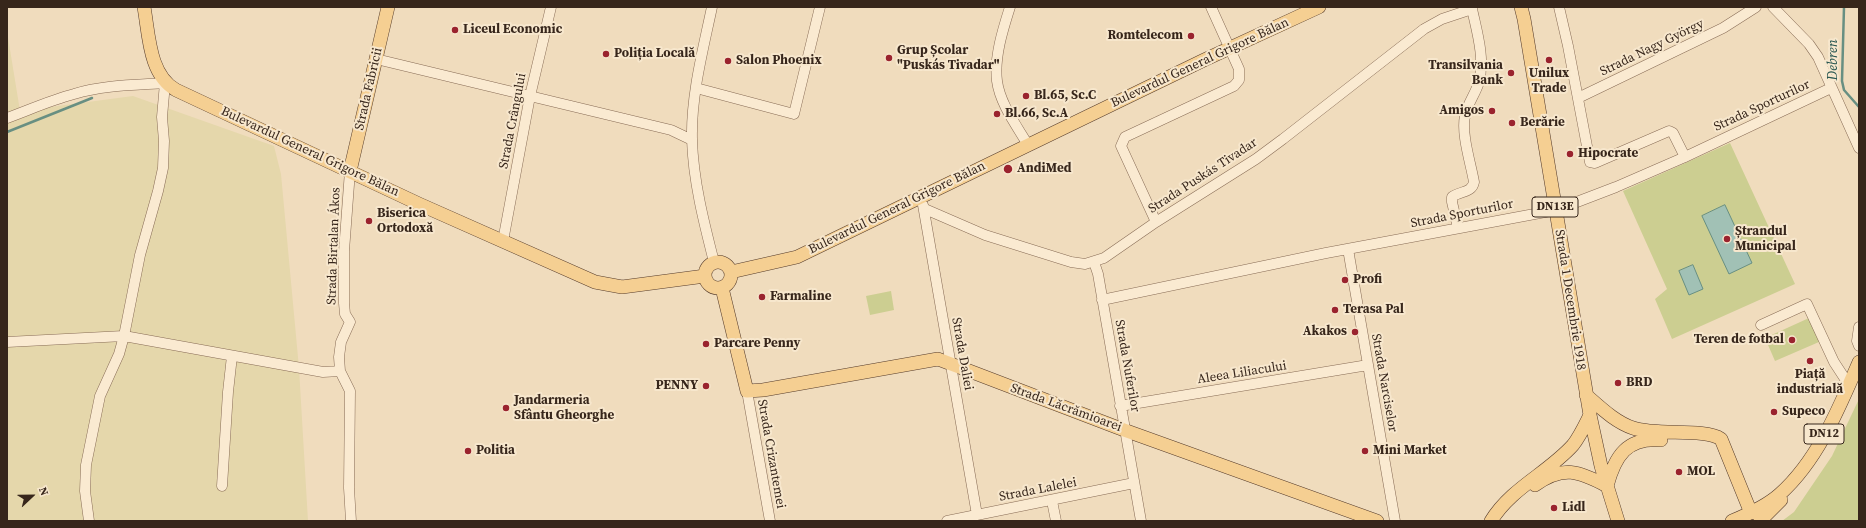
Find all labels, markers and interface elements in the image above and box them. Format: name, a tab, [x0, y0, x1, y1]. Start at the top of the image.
street label: Bulevardul General Grigore Bălan	[1108, 15, 1292, 111]
street label: Strada Nagy György	[1598, 16, 1706, 80]
place label: Liceul Economic	[463, 22, 562, 38]
marker: Liceul Economic	[450, 25, 460, 35]
place label: Romtelecom	[1107, 28, 1183, 44]
marker: Romtelecom	[1186, 31, 1196, 41]
water label: Debren	[1825, 39, 1841, 81]
place label: Grup Școlar "Puskás Tivadar"	[897, 43, 1000, 74]
street label: Strada Fabricii	[352, 46, 386, 132]
place label: Poliția Locală	[614, 46, 695, 62]
marker: Poliția Locală	[601, 49, 611, 59]
place label: Salon Phoenix	[736, 53, 822, 69]
marker: Grup Școlar "Puskás Tivadar"	[884, 53, 894, 63]
marker: Unilux Trade	[1544, 55, 1554, 65]
marker: Salon Phoenix	[723, 56, 733, 66]
place label: Transilvania Bank	[1428, 58, 1503, 89]
place label: Unilux Trade	[1529, 66, 1569, 97]
marker: Transilvania Bank	[1506, 68, 1516, 78]
street label: Strada Crângului	[496, 72, 530, 170]
street label: Strada Sporturilor	[1711, 77, 1813, 135]
place label: Bl.65, Sc.C	[1034, 88, 1096, 104]
marker: Bl.65, Sc.C	[1021, 91, 1031, 101]
place label: Amigos	[1439, 103, 1484, 119]
street label: Bulevardul General Grigore Bălan	[218, 104, 402, 200]
place label: Bl.66, Sc.A	[1005, 106, 1068, 122]
marker: Amigos	[1487, 106, 1497, 116]
marker: Bl.66, Sc.A	[992, 109, 1002, 119]
place label: Berărie	[1520, 115, 1565, 131]
marker: Berărie	[1507, 118, 1517, 128]
street label: Strada Puskás Tivadar	[1146, 135, 1260, 217]
place label: Hipocrate	[1578, 146, 1638, 162]
marker: Hipocrate	[1565, 149, 1575, 159]
street label: Bulevardul General Grigore Bălan	[806, 158, 988, 258]
place label: AndiMed	[1017, 161, 1071, 177]
marker: AndiMed	[1002, 163, 1014, 175]
street label: Strada Birtalan Ákos	[324, 187, 344, 305]
street label: Strada Sporturilor	[1409, 196, 1515, 232]
road number: DN13E	[1532, 197, 1578, 217]
place label: Biserica Ortodoxă	[377, 206, 433, 237]
marker: Biserica Ortodoxă	[364, 216, 374, 226]
place label: Ștrandul Municipal	[1735, 224, 1796, 255]
street label: Strada 1 Decembrie 1918	[1551, 229, 1589, 371]
marker: Ștrandul Municipal	[1722, 234, 1732, 244]
place label: Profi	[1353, 272, 1382, 288]
marker: Profi	[1340, 275, 1350, 285]
place label: Farmaline	[770, 289, 831, 305]
marker: Farmaline	[757, 292, 767, 302]
place label: Terasa Pal	[1343, 302, 1404, 318]
marker: Terasa Pal	[1330, 305, 1340, 315]
street label: Strada Daliei	[948, 316, 976, 392]
street label: Strada Nuferilor	[1111, 319, 1143, 413]
place label: Akakos	[1303, 324, 1347, 340]
marker: Akakos	[1350, 327, 1360, 337]
place label: Teren de fotbal	[1694, 332, 1784, 348]
street label: Strada Narciselor	[1368, 333, 1400, 433]
marker: Teren de fotbal	[1787, 335, 1797, 345]
place label: Parcare Penny	[714, 336, 800, 352]
marker: Parcare Penny	[701, 339, 711, 349]
marker: Piață industrială	[1805, 356, 1815, 366]
street label: Aleea Liliacului	[1196, 358, 1288, 388]
place label: Piață industrială	[1777, 367, 1843, 398]
place label: BRD	[1626, 375, 1652, 391]
place label: PENNY	[655, 378, 698, 394]
marker: BRD	[1613, 378, 1623, 388]
marker: PENNY	[701, 381, 711, 391]
street label: Strada Lăcrămioarei	[1008, 381, 1124, 435]
place label: Jandarmeria Sfântu Gheorghe	[514, 393, 614, 424]
street label: Strada Crizantemei	[754, 398, 788, 510]
marker: Jandarmeria Sfântu Gheorghe	[501, 403, 511, 413]
place label: Supeco	[1782, 404, 1825, 420]
marker: Supeco	[1769, 407, 1779, 417]
road number: DN12	[1804, 424, 1844, 444]
place label: Politia	[476, 443, 515, 459]
place label: Mini Market	[1373, 443, 1447, 459]
marker: Politia	[463, 446, 473, 456]
marker: Mini Market	[1360, 446, 1370, 456]
place label: MOL	[1687, 464, 1715, 480]
marker: MOL	[1674, 467, 1684, 477]
street label: Strada Lalelei	[998, 475, 1078, 505]
north arrow	[12, 476, 52, 516]
text: N	[35, 485, 52, 498]
place label: Lidl	[1562, 500, 1586, 516]
marker: Lidl	[1549, 503, 1559, 513]

